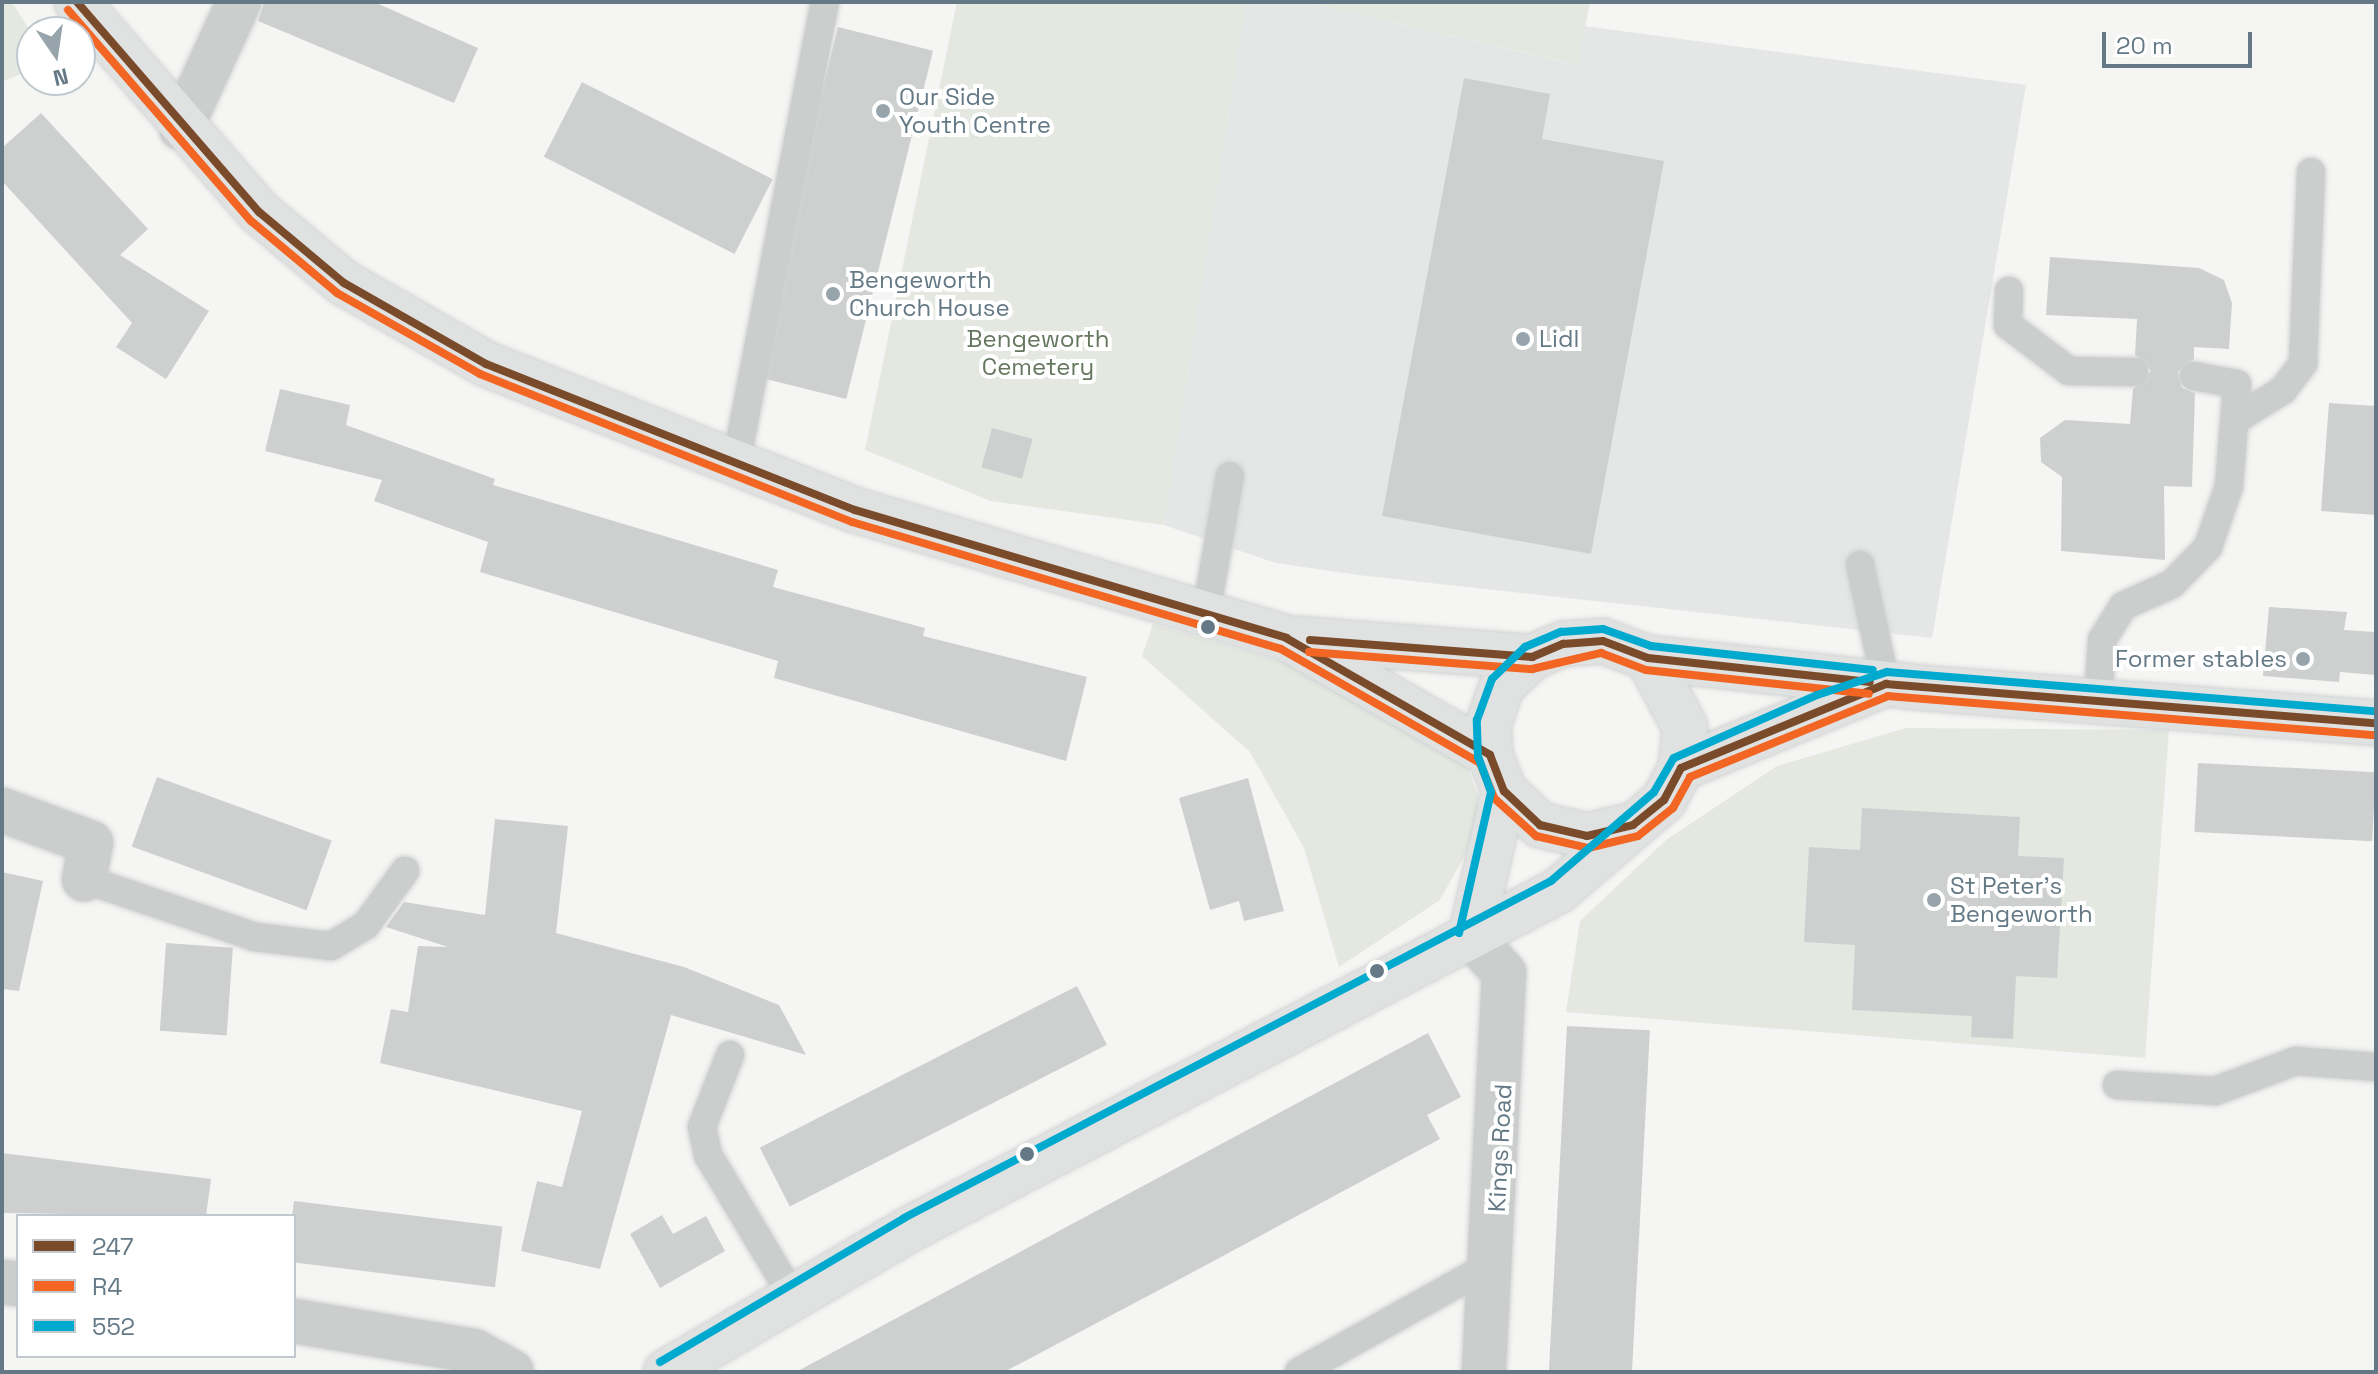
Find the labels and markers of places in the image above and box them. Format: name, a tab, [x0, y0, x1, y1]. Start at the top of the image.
place label: Our Side Youth Centre	[899, 83, 1051, 139]
marker: Our Side Youth Centre	[874, 102, 892, 120]
place label: Bengeworth Church House	[849, 266, 1010, 322]
marker: Bengeworth Church House	[824, 285, 842, 303]
place label: Lidl	[1539, 325, 1579, 353]
marker: Lidl	[1514, 330, 1532, 348]
unlabelled marker	[1200, 619, 1216, 635]
place label: Former stables	[2115, 645, 2287, 673]
marker: Former stables	[2294, 650, 2312, 668]
place label: St Peter's Bengeworth	[1950, 872, 2093, 928]
marker: St Peter's Bengeworth	[1925, 891, 1943, 909]
unlabelled marker	[1369, 963, 1385, 979]
unlabelled marker	[1019, 1146, 1035, 1162]

